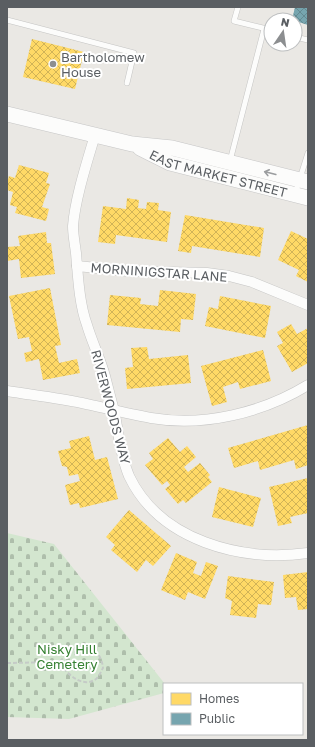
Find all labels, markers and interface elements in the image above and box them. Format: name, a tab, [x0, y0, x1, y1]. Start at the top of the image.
north arrow	[263, 12, 303, 52]
text: N	[280, 14, 291, 29]
place label: Bartholomew House	[61, 49, 145, 80]
marker: Bartholomew House	[48, 59, 58, 69]
street label: EAST MARKET STREET	[147, 146, 289, 200]
one-way arrow	[264, 169, 277, 176]
street label: MORNINIGSTAR LANE	[90, 259, 228, 285]
street label: RIVERWOODS WAY	[88, 348, 134, 467]
park label: Nisky Hill Cemetery	[37, 641, 98, 672]
legend	[163, 683, 303, 735]
text: Homes	[199, 691, 239, 706]
text: Public	[199, 711, 236, 726]

